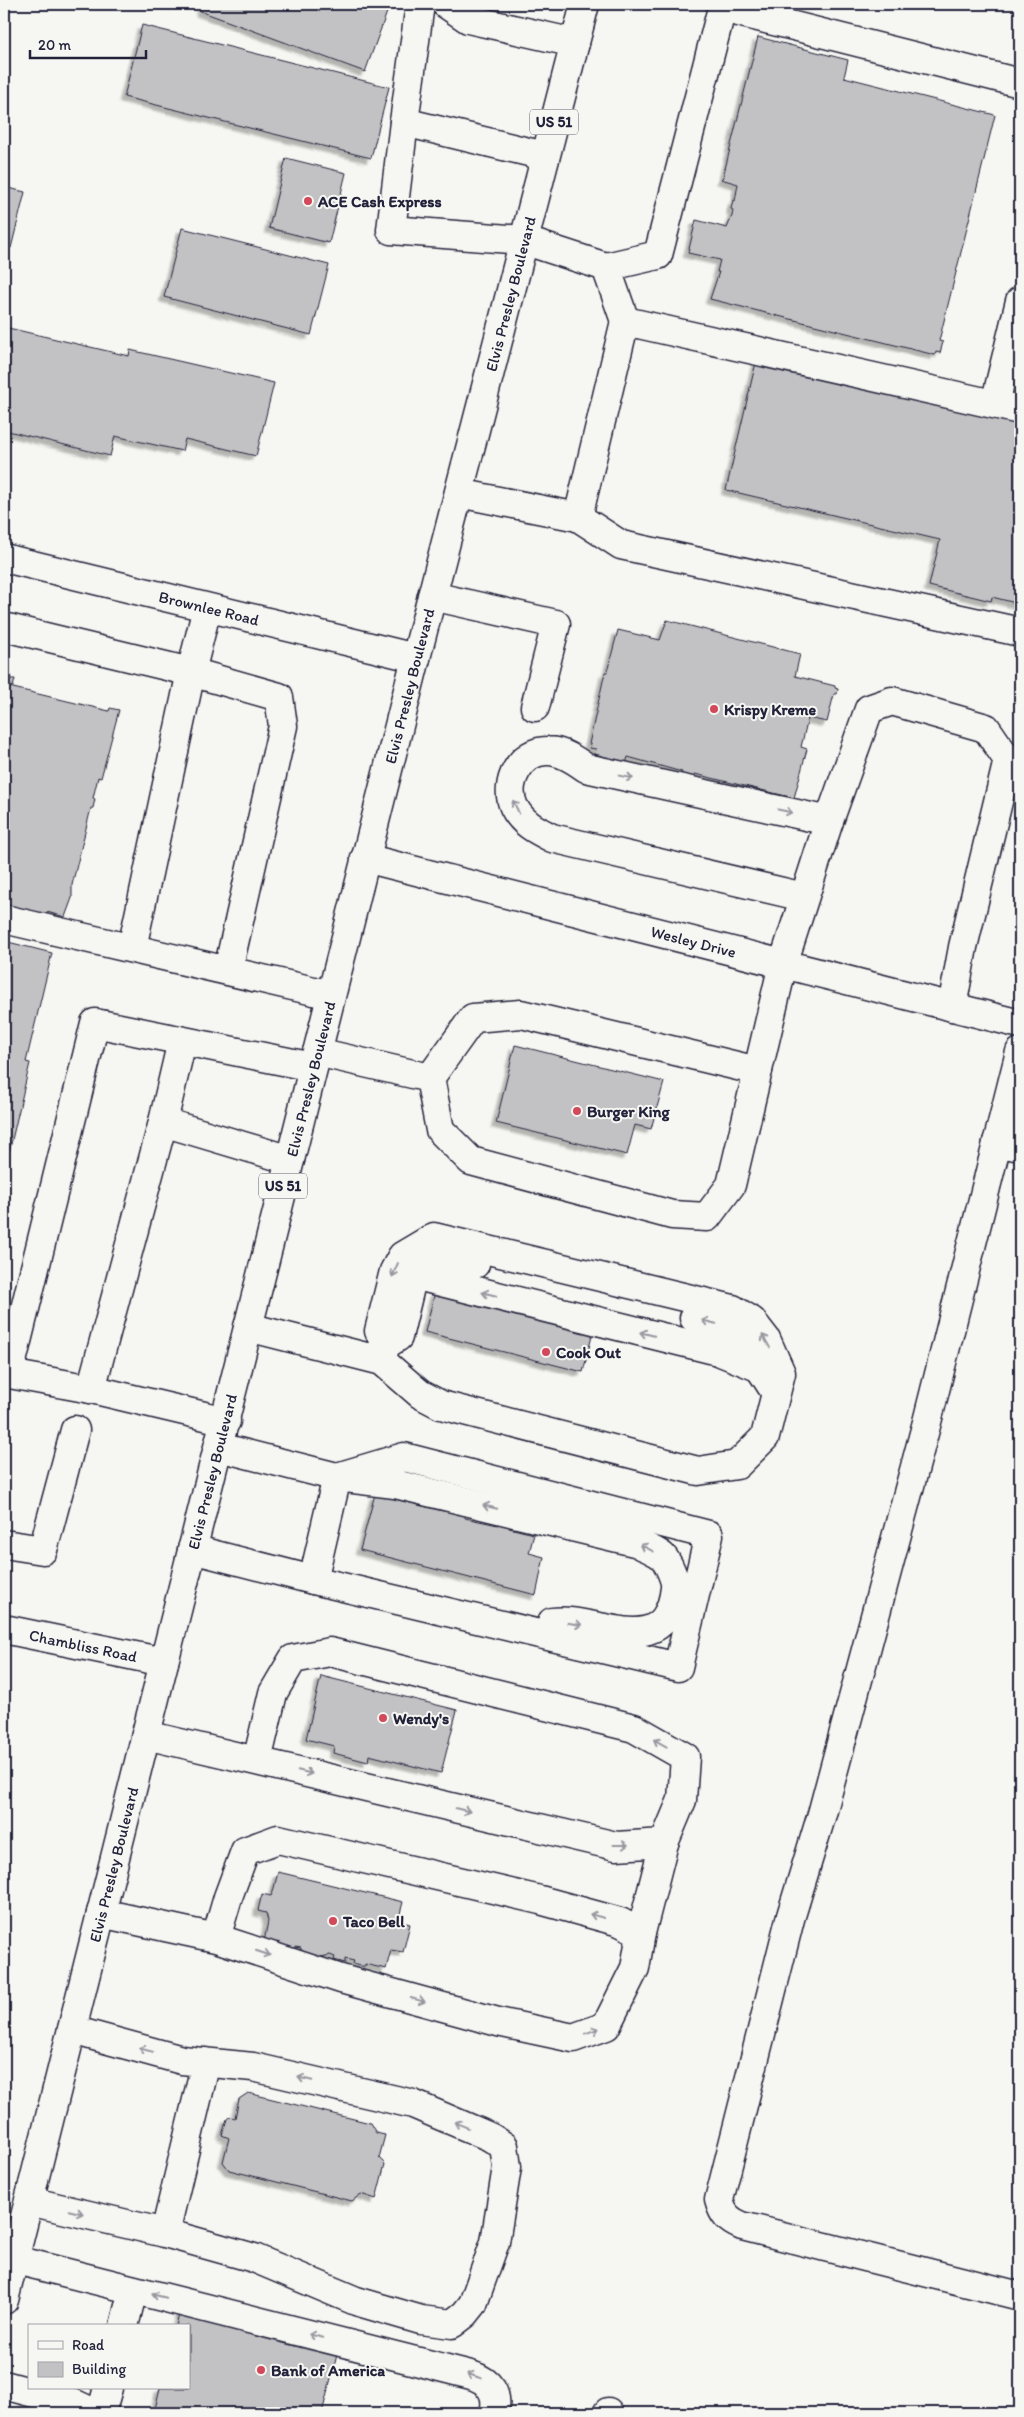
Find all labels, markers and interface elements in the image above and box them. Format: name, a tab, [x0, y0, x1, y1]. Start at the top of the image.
scale bar	[30, 28, 146, 60]
text: 20 m	[38, 36, 72, 54]
road number: US 51	[530, 110, 578, 134]
place label: ACE Cash Express	[317, 192, 442, 212]
marker: ACE Cash Express	[302, 195, 314, 207]
street label: Elvis Presley Boulevard	[481, 214, 539, 373]
street label: Brownlee Road	[157, 586, 261, 629]
street label: Elvis Presley Boulevard	[380, 606, 438, 766]
place label: Krispy Kreme	[724, 700, 817, 720]
marker: Krispy Kreme	[708, 703, 720, 715]
one-way arrow	[618, 773, 634, 782]
one-way arrow	[510, 800, 520, 815]
one-way arrow	[777, 807, 793, 816]
street label: Wesley Drive	[649, 921, 738, 961]
street label: Elvis Presley Boulevard	[282, 999, 339, 1159]
place label: Burger King	[587, 1102, 671, 1122]
marker: Burger King	[571, 1105, 583, 1117]
road number: US 51	[259, 1174, 307, 1198]
one-way arrow	[390, 1262, 400, 1277]
one-way arrow	[482, 1289, 498, 1298]
one-way arrow	[702, 1317, 718, 1326]
one-way arrow	[640, 1328, 656, 1338]
one-way arrow	[760, 1335, 770, 1349]
place label: Cook Out	[556, 1343, 621, 1362]
marker: Cook Out	[540, 1346, 552, 1358]
street label: Elvis Presley Boulevard	[183, 1392, 241, 1551]
one-way arrow	[482, 1502, 498, 1511]
one-way arrow	[639, 1543, 654, 1553]
one-way arrow	[567, 1619, 583, 1629]
street label: Chambliss Road	[27, 1625, 139, 1666]
place label: Wendy's	[393, 1709, 449, 1729]
marker: Wendy's	[377, 1712, 389, 1724]
one-way arrow	[653, 1737, 667, 1747]
one-way arrow	[296, 1768, 312, 1777]
street label: Elvis Presley Boulevard	[85, 1784, 142, 1944]
one-way arrow	[454, 1806, 470, 1815]
one-way arrow	[612, 1840, 629, 1850]
one-way arrow	[590, 1911, 606, 1920]
place label: Taco Bell	[342, 1912, 405, 1931]
marker: Taco Bell	[327, 1915, 339, 1927]
one-way arrow	[254, 1949, 270, 1959]
one-way arrow	[410, 1996, 426, 2005]
one-way arrow	[584, 2026, 599, 2035]
one-way arrow	[138, 2045, 154, 2054]
one-way arrow	[298, 2074, 314, 2083]
one-way arrow	[454, 2119, 469, 2129]
one-way arrow	[68, 2208, 84, 2217]
one-way arrow	[151, 2291, 167, 2300]
legend	[28, 2324, 190, 2390]
one-way arrow	[309, 2331, 325, 2340]
text: Road	[72, 2336, 105, 2354]
text: Building	[72, 2360, 126, 2378]
place label: Bank of America	[271, 2361, 385, 2380]
marker: Bank of America	[255, 2364, 267, 2376]
one-way arrow	[466, 2371, 482, 2380]

